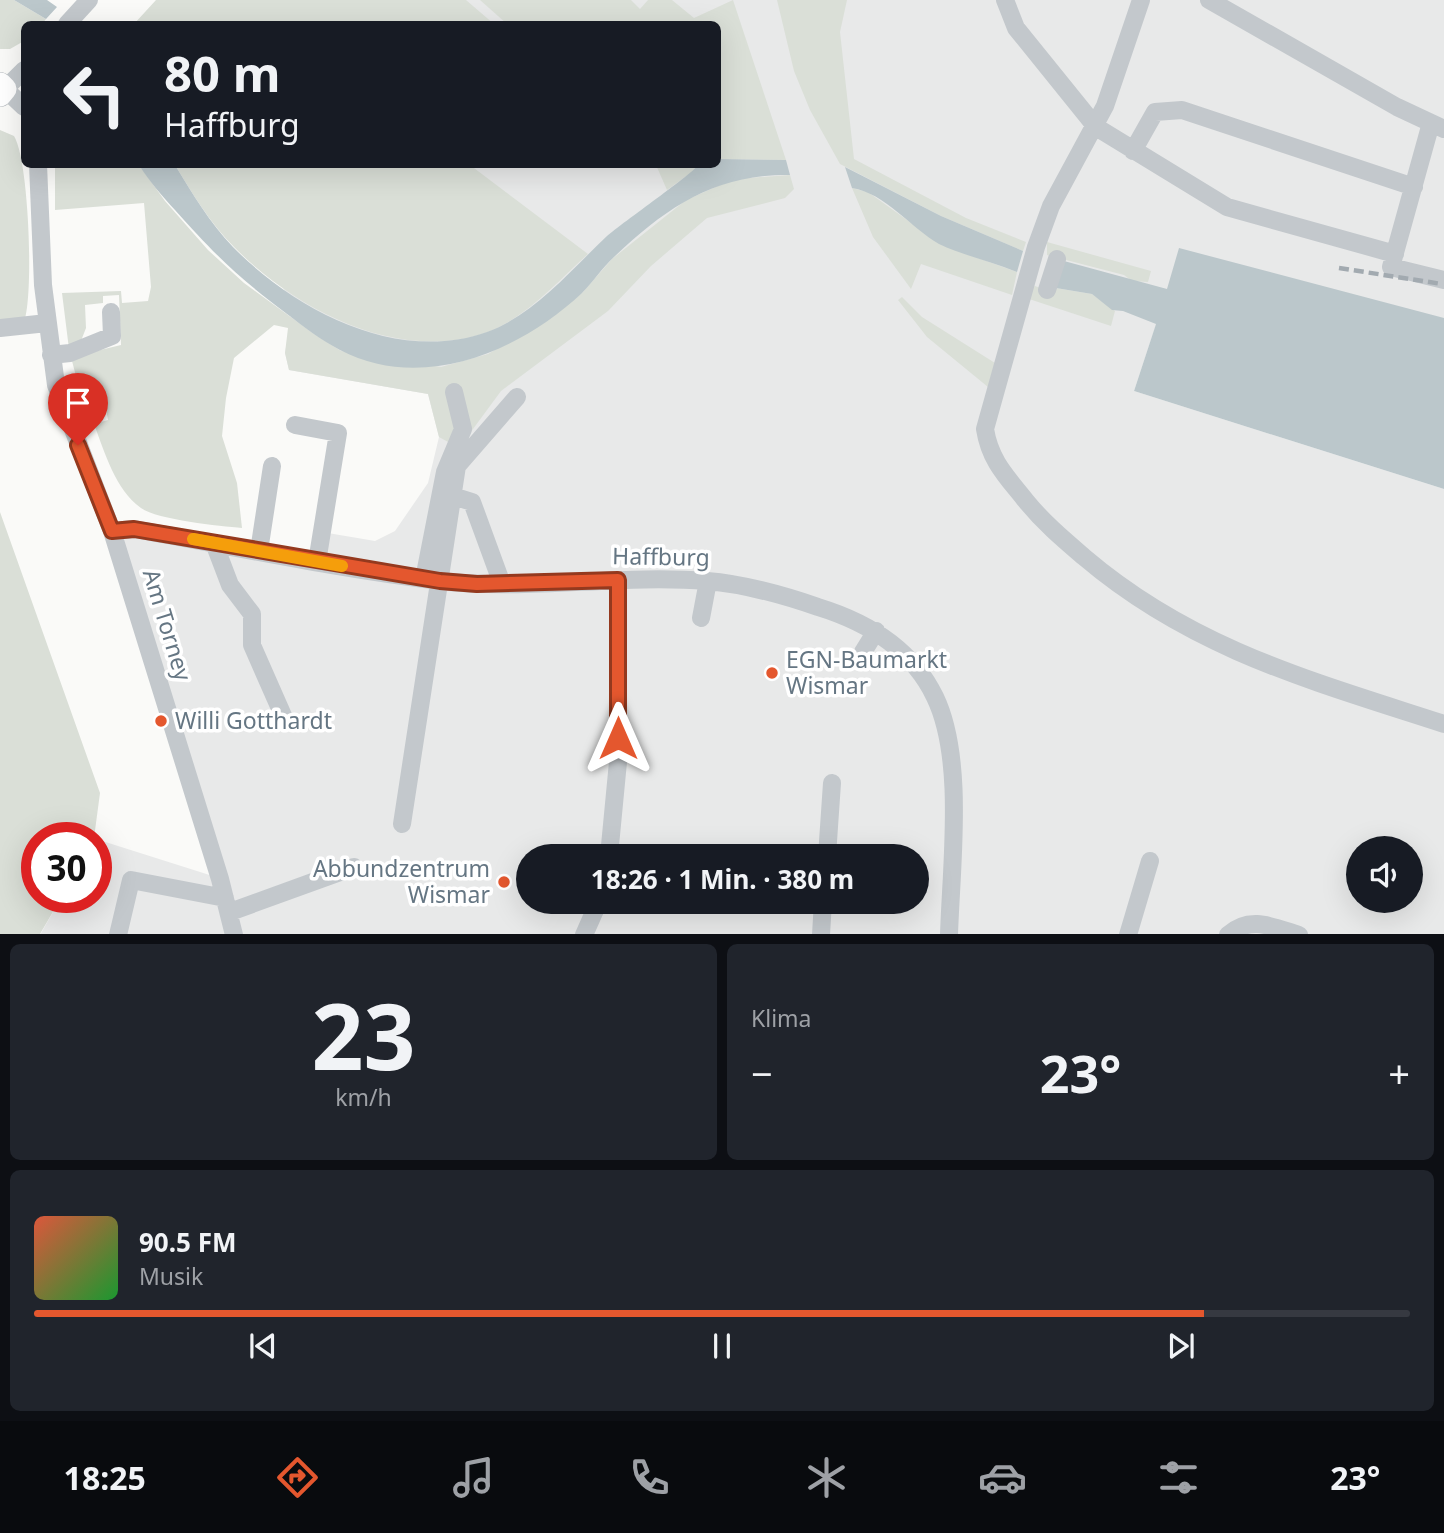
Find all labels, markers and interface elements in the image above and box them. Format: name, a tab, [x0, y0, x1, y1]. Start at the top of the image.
text: 80 m	[164, 40, 281, 106]
icon: left	[49, 49, 140, 140]
text: Haffburg	[164, 103, 300, 146]
pin	[48, 373, 108, 445]
icon: arrive	[59, 384, 97, 422]
street label: Haffburg	[612, 539, 710, 573]
street label: Am Torney	[136, 565, 200, 685]
place label: EGN-Baumarkt Wismar	[786, 643, 947, 701]
marker: EGN-Baumarkt Wismar	[764, 665, 780, 681]
position arrow	[581, 701, 655, 775]
place label: Willi Gotthardt	[175, 704, 332, 736]
marker: Willi Gotthardt	[153, 713, 169, 729]
speed limit sign: 30	[21, 822, 112, 913]
map controls	[1346, 836, 1423, 913]
button: sound	[1346, 836, 1423, 913]
place label: Abbundzentrum Wismar	[313, 852, 490, 910]
text: 18:26 · 1 Min. · 380 m	[591, 861, 854, 897]
marker: Abbundzentrum Wismar	[496, 874, 512, 890]
text: 23	[311, 973, 416, 1097]
text: Klima	[751, 1002, 812, 1034]
text: 23°	[1040, 1037, 1121, 1108]
text: −	[751, 1047, 773, 1099]
text: +	[1388, 1047, 1410, 1099]
text: km/h	[335, 1081, 392, 1113]
text: 90.5 FM	[139, 1224, 236, 1260]
text: Musik	[139, 1260, 203, 1292]
icon: previous	[244, 1327, 282, 1365]
icon: pause	[703, 1327, 741, 1365]
icon: next	[1162, 1327, 1200, 1365]
icon: directions	[273, 1453, 322, 1502]
icon: music	[449, 1453, 498, 1502]
icon: phone	[625, 1453, 674, 1502]
icon: climate	[802, 1453, 851, 1502]
icon: car	[978, 1453, 1027, 1502]
icon: filters	[1154, 1453, 1203, 1502]
text: 18:25	[64, 1456, 146, 1499]
text: 23°	[1330, 1456, 1380, 1499]

